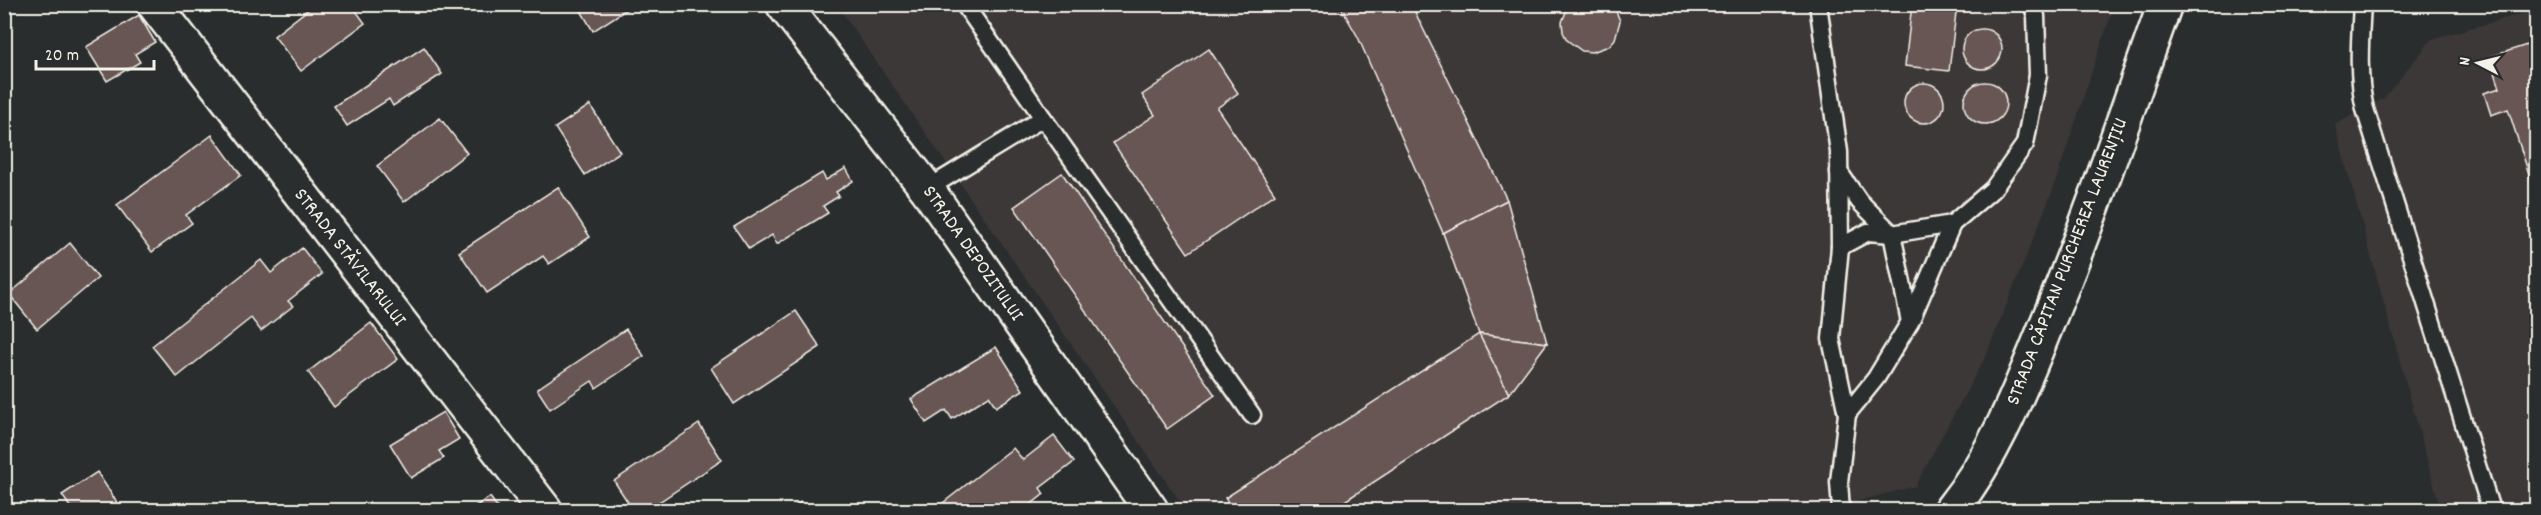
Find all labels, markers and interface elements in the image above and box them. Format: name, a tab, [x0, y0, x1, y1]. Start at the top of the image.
scale bar	[36, 33, 154, 71]
north arrow	[2448, 33, 2508, 93]
text: 20 m	[45, 44, 79, 69]
text: N	[2454, 56, 2478, 67]
street label: STRADA CĂPITAN PURCHEREA LAURENȚIU	[2000, 114, 2136, 410]
street label: STRADA DEPOZITULUI	[915, 180, 1029, 328]
street label: STRADA STĂVILARULUI	[286, 183, 412, 333]

